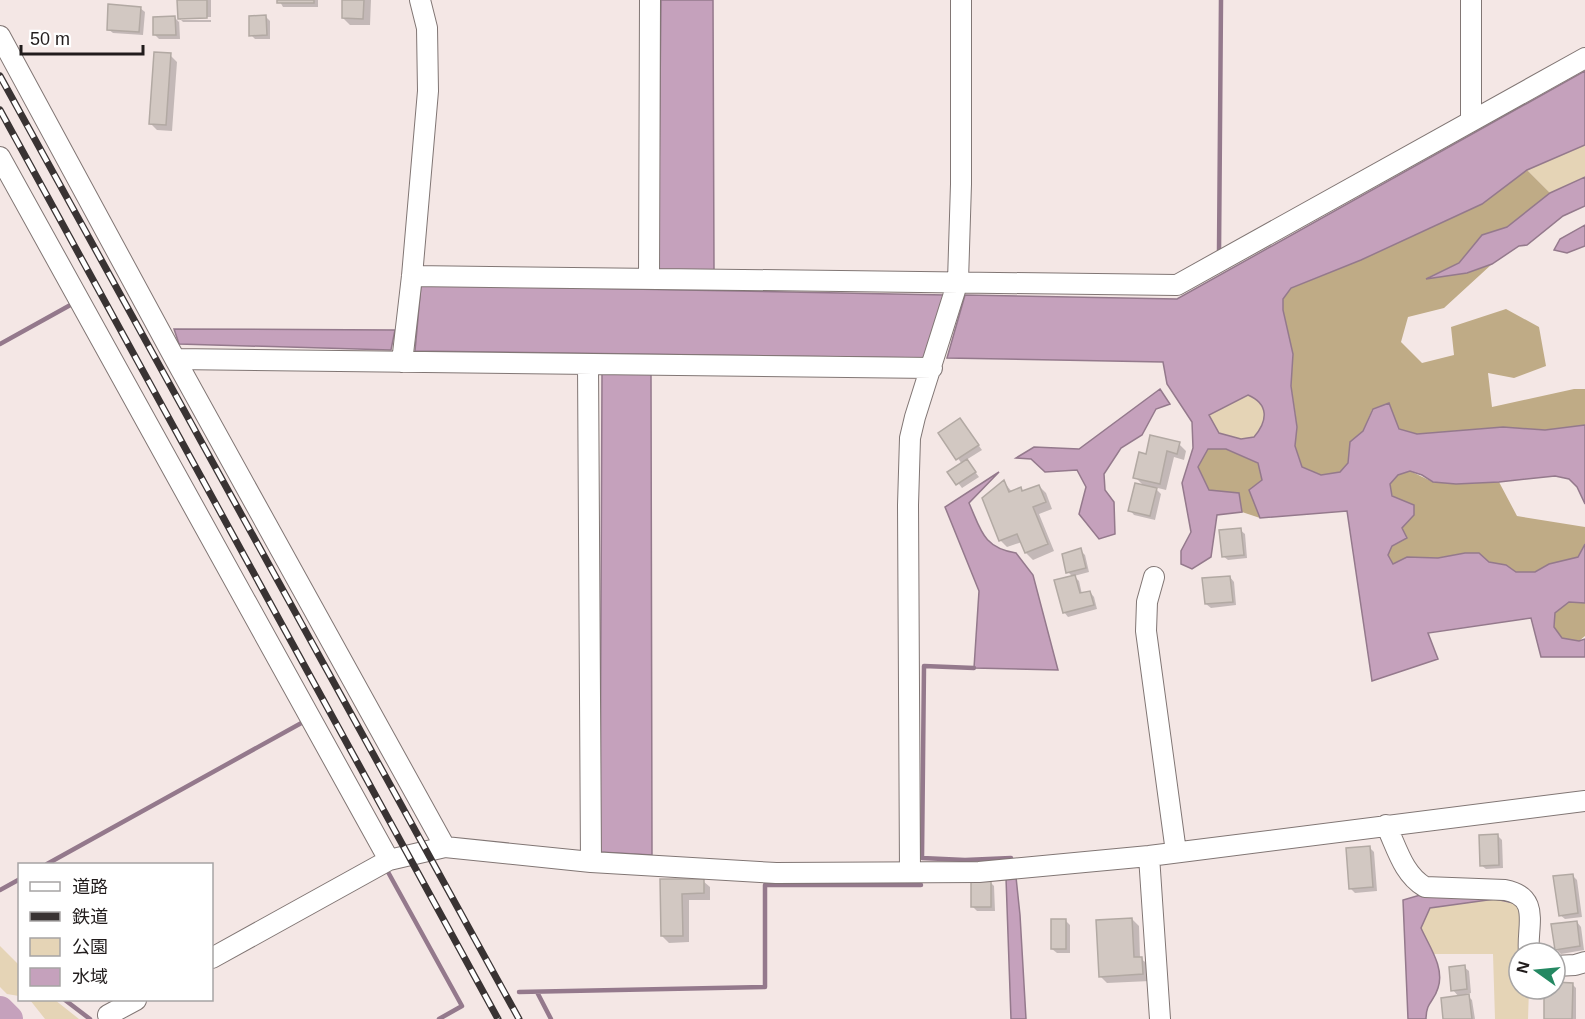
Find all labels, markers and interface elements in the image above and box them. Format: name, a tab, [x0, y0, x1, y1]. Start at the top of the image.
scale bar	[21, 18, 142, 56]
text: 50 m	[30, 29, 70, 49]
legend	[18, 863, 213, 1001]
text: 道路	[72, 877, 108, 897]
text: 鉄道	[72, 907, 108, 927]
text: 公園	[72, 937, 108, 957]
north arrow	[1507, 941, 1567, 1001]
text: N	[1513, 959, 1533, 975]
text: 水域	[72, 967, 108, 987]

